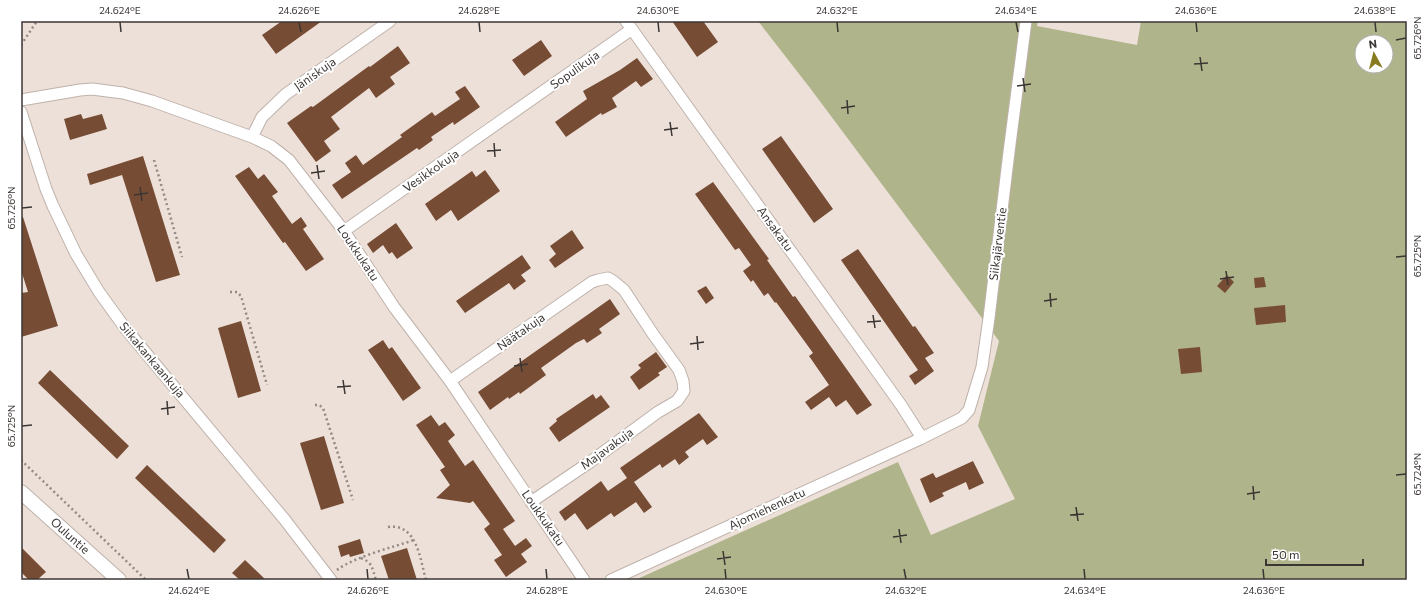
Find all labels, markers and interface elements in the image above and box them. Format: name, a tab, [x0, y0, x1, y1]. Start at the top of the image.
text: 24.624°E	[99, 4, 141, 16]
text: 24.626°E	[278, 4, 320, 16]
text: 24.628°E	[458, 4, 500, 16]
text: 24.630°E	[637, 4, 679, 16]
text: 24.632°E	[816, 4, 858, 16]
text: 24.634°E	[995, 4, 1037, 16]
text: 24.636°E	[1175, 4, 1217, 16]
text: 24.638°E	[1354, 4, 1396, 16]
text: 65.726°N	[1411, 17, 1423, 60]
north arrow	[1354, 34, 1394, 74]
text: N	[1368, 37, 1378, 51]
street label: Sopulikuja	[547, 47, 602, 91]
street label: Jäniskuja	[291, 54, 339, 93]
street label: Vesikkokuja	[400, 146, 461, 194]
text: 65.726°N	[5, 187, 17, 230]
street label: Ansakatu	[755, 204, 797, 253]
street label: Siikajärventie	[986, 207, 1008, 281]
street label: Loukkukatu	[335, 222, 383, 283]
text: 65.725°N	[1411, 235, 1423, 277]
street label: Näätakuja	[494, 310, 547, 353]
street label: Siikakankaankuja	[117, 319, 188, 400]
text: 65.725°N	[5, 405, 17, 447]
street label: Majavakuja	[577, 424, 635, 472]
text: 65.724°N	[1411, 453, 1423, 495]
street label: Ajomiehenkatu	[726, 484, 807, 532]
street label: Loukkukatu	[519, 487, 568, 548]
street label: Ouluntie	[48, 514, 93, 556]
scale bar	[1266, 541, 1363, 567]
text: 50 m	[1272, 547, 1300, 561]
text: 24.624°E	[168, 584, 210, 596]
text: 24.626°E	[347, 584, 389, 596]
text: 24.628°E	[526, 584, 568, 596]
text: 24.630°E	[705, 584, 747, 596]
text: 24.632°E	[885, 584, 927, 596]
text: 24.634°E	[1064, 584, 1106, 596]
text: 24.636°E	[1243, 584, 1285, 596]

